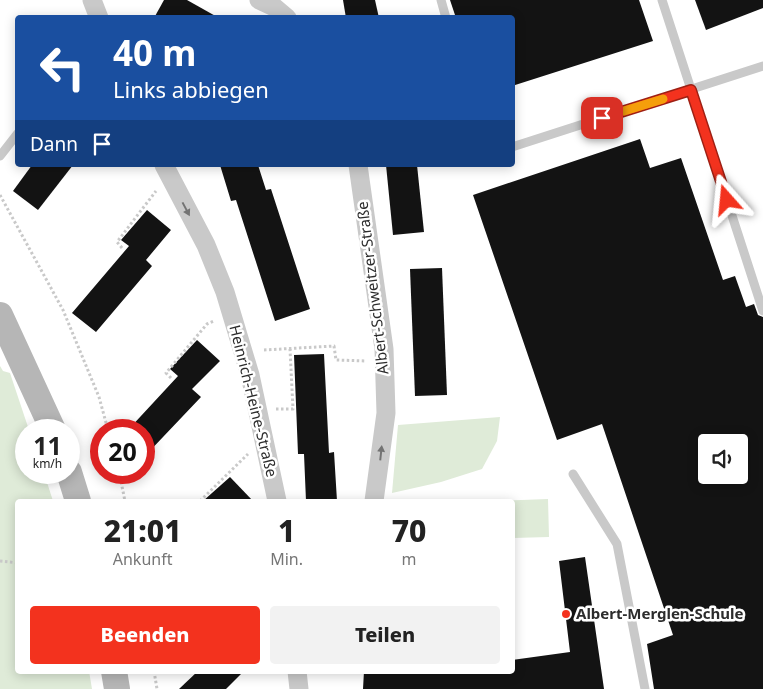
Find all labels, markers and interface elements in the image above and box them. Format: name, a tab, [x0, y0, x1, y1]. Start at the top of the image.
text: 40 m	[113, 29, 196, 76]
icon: left	[30, 35, 95, 100]
text: Links abbiegen	[113, 74, 269, 104]
pin	[581, 97, 623, 139]
icon: arrive	[588, 104, 616, 132]
icon: arrive	[88, 130, 116, 158]
text: Dann	[30, 131, 78, 157]
position arrow	[700, 173, 752, 225]
street label: Albert-Schweitzer-Straße	[351, 200, 393, 376]
one-way arrow	[182, 201, 190, 216]
street label: Heinrich-Heine-Straße	[225, 323, 283, 479]
speed limit sign: 20	[90, 419, 155, 484]
text: 11	[33, 428, 62, 462]
map controls	[698, 434, 748, 484]
button: sound	[698, 434, 748, 484]
one-way arrow	[377, 445, 385, 461]
text: km/h	[33, 455, 62, 472]
text: 21:01	[104, 510, 182, 551]
text: 1	[278, 510, 295, 551]
text: 70	[392, 510, 426, 551]
text: Ankunft	[113, 548, 172, 570]
text: Min.	[270, 548, 303, 570]
text: m	[402, 548, 417, 570]
place label: Albert-Merglen-Schule	[576, 603, 743, 623]
button: Beenden	[30, 606, 260, 664]
button: Teilen	[270, 606, 500, 664]
marker: Albert-Merglen-Schule	[560, 608, 572, 620]

